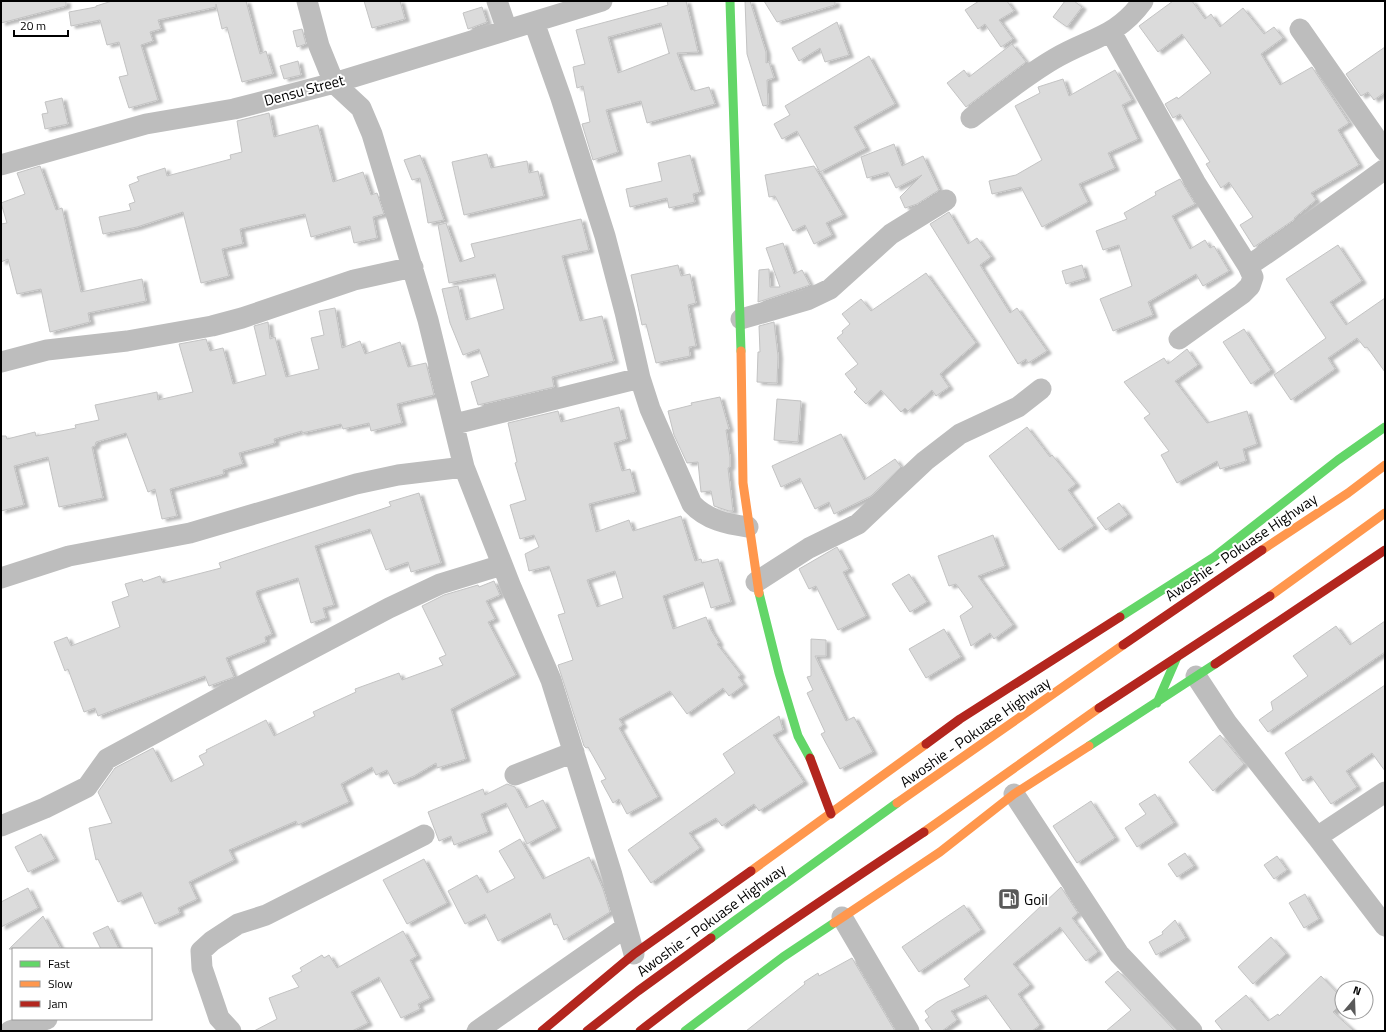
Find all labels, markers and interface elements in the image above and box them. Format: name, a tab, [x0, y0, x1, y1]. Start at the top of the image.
scale bar	[14, 12, 68, 38]
text: 20 m	[20, 16, 46, 35]
street label: Densu Street	[261, 68, 347, 112]
street label: Awoshie - Pokuase Highway	[1160, 487, 1322, 607]
street label: Awoshie - Pokuase Highway	[895, 671, 1055, 793]
street label: Awoshie - Pokuase Highway	[632, 858, 790, 982]
fuel station icon: Goil	[996, 886, 1022, 912]
place label: Goil	[1024, 888, 1048, 911]
legend	[12, 948, 152, 1020]
text: Fast	[48, 954, 71, 973]
text: Slow	[48, 974, 73, 993]
north arrow	[1334, 980, 1374, 1020]
text: N	[1351, 982, 1363, 999]
text: Jam	[48, 994, 68, 1013]

